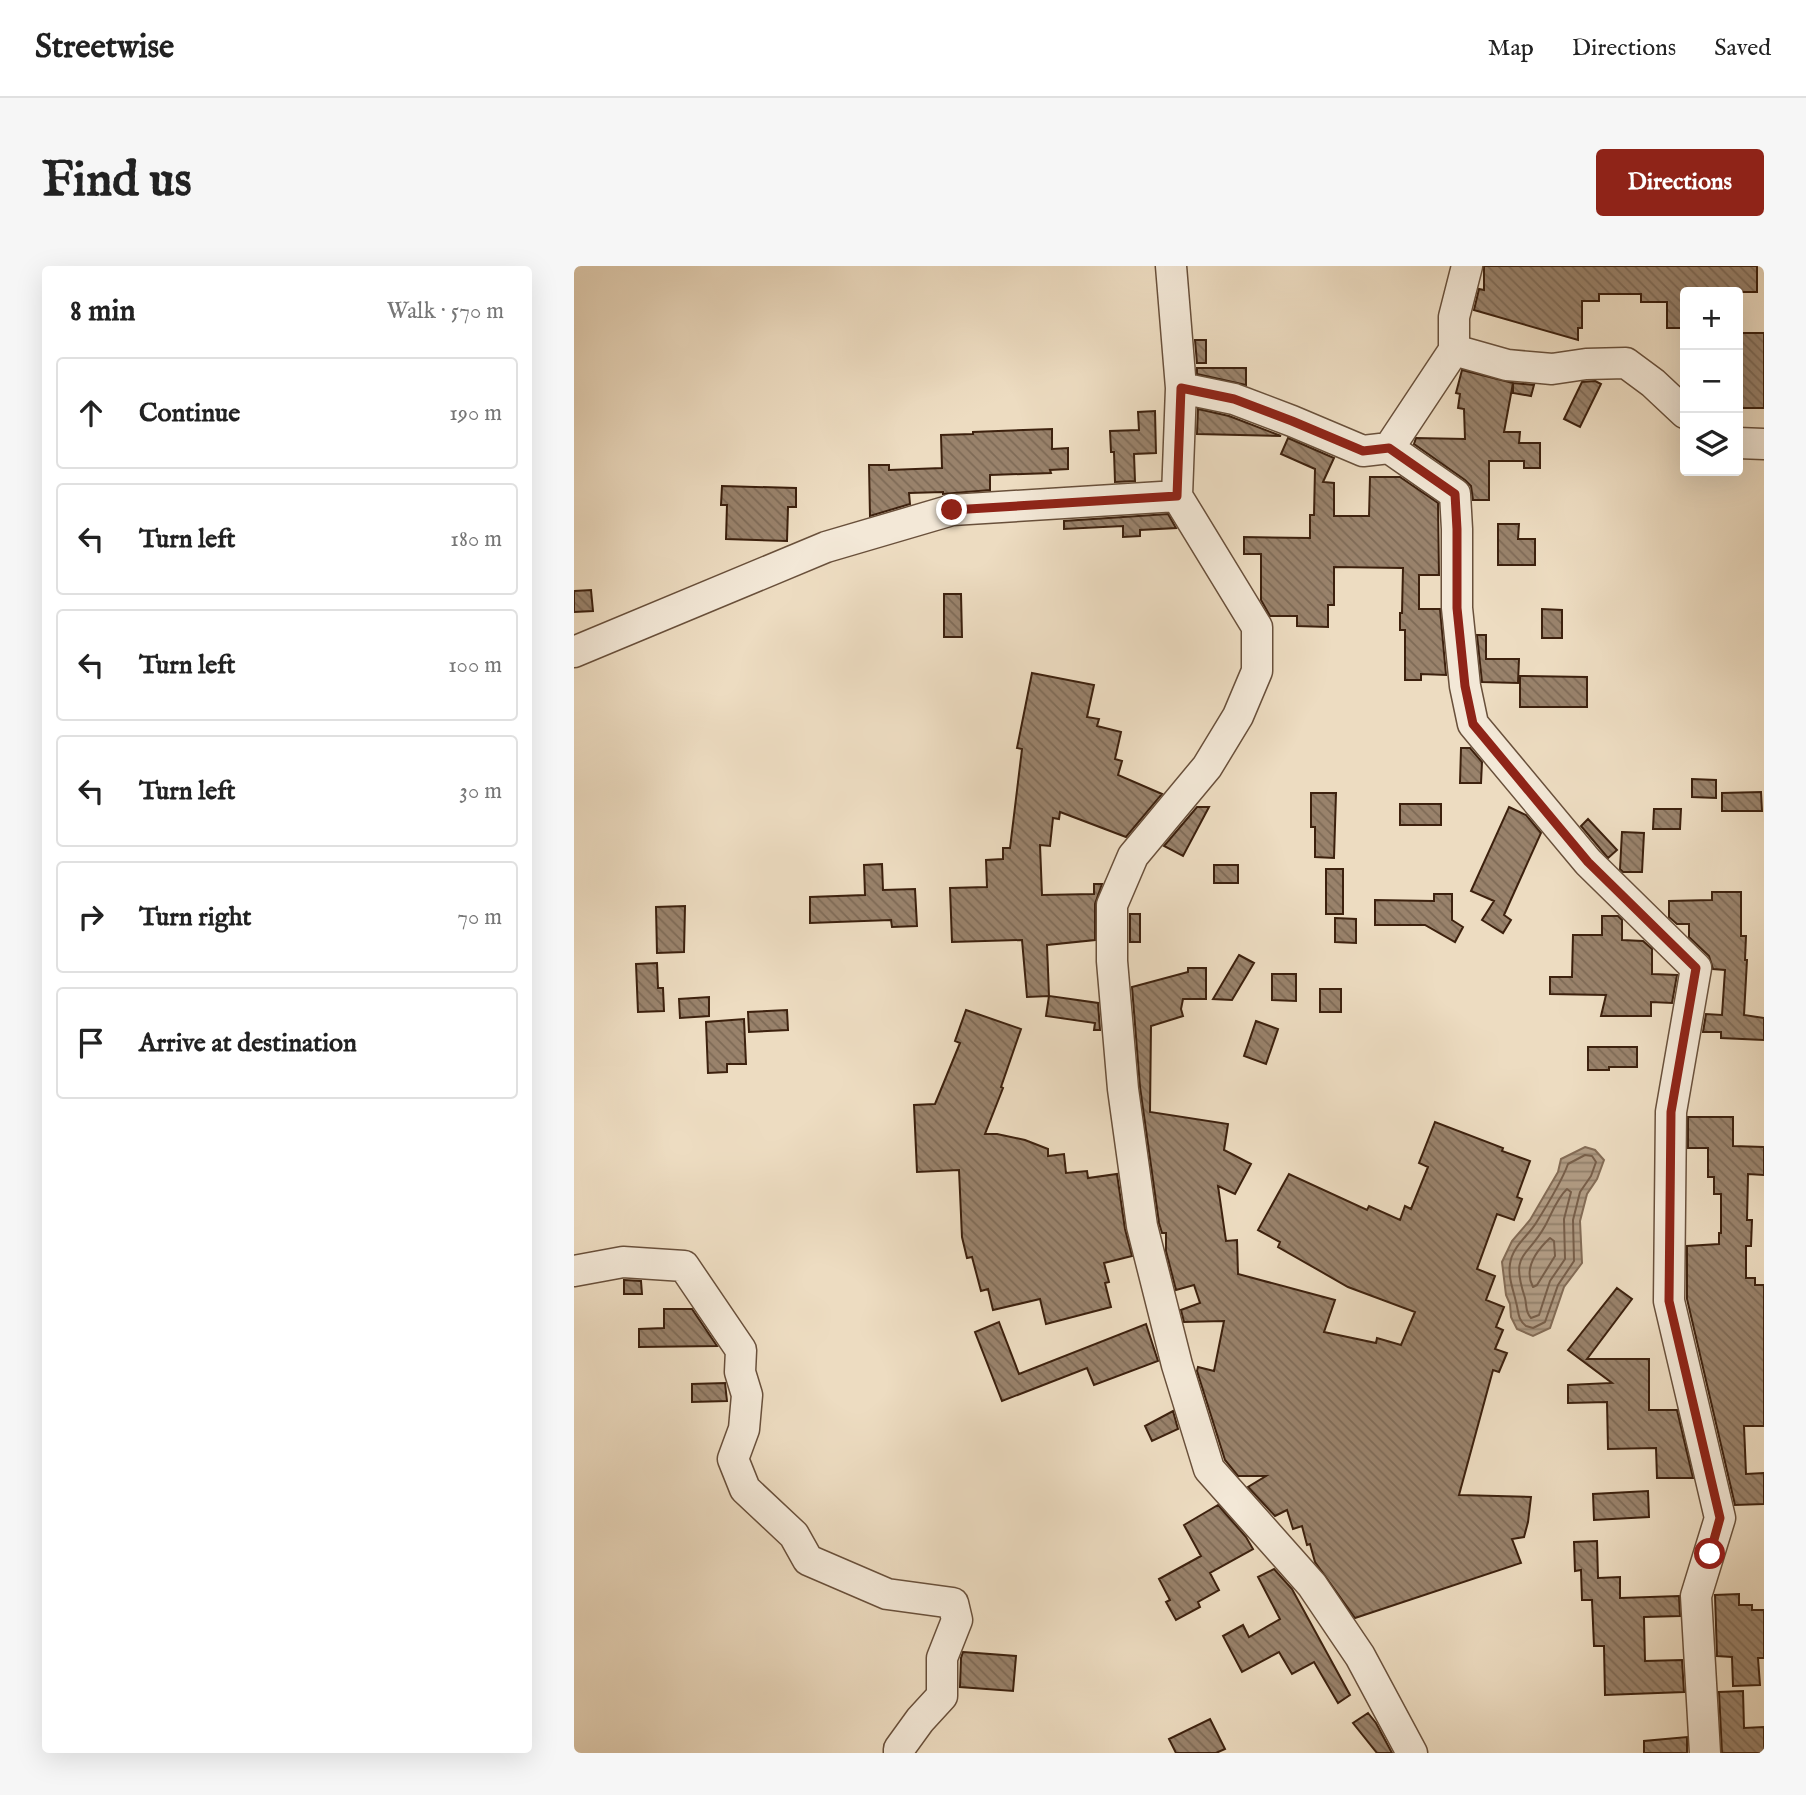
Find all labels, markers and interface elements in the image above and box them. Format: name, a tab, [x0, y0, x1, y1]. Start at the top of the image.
text: Streetwise	[35, 27, 174, 69]
text: Map	[1488, 33, 1534, 64]
text: Directions	[1572, 33, 1676, 64]
text: Saved	[1714, 33, 1771, 64]
button: Directions	[1596, 149, 1764, 216]
text: Find us	[42, 151, 192, 213]
map controls	[1680, 287, 1743, 476]
button: +	[1680, 287, 1743, 350]
text: 8 min	[70, 293, 136, 331]
text: Walk · 570 m	[387, 297, 504, 326]
button: −	[1680, 350, 1743, 413]
icon: ahead	[72, 394, 110, 432]
text: Continue	[139, 397, 240, 430]
text: 190 m	[449, 399, 502, 428]
button: layers	[1680, 413, 1743, 476]
route end	[936, 494, 967, 525]
icon: left	[72, 520, 110, 558]
text: Turn left	[139, 523, 236, 556]
text: 180 m	[450, 525, 502, 554]
icon: left	[72, 646, 110, 684]
text: Turn left	[139, 649, 236, 682]
text: 100 m	[448, 651, 502, 680]
icon: left	[72, 772, 110, 810]
text: Turn left	[139, 775, 236, 808]
text: 30 m	[459, 777, 502, 806]
icon: right	[72, 898, 110, 936]
text: Turn right	[139, 901, 252, 934]
text: 70 m	[457, 903, 502, 932]
icon: arrive	[72, 1024, 110, 1062]
text: Arrive at destination	[139, 1027, 357, 1060]
route start	[1694, 1538, 1725, 1569]

